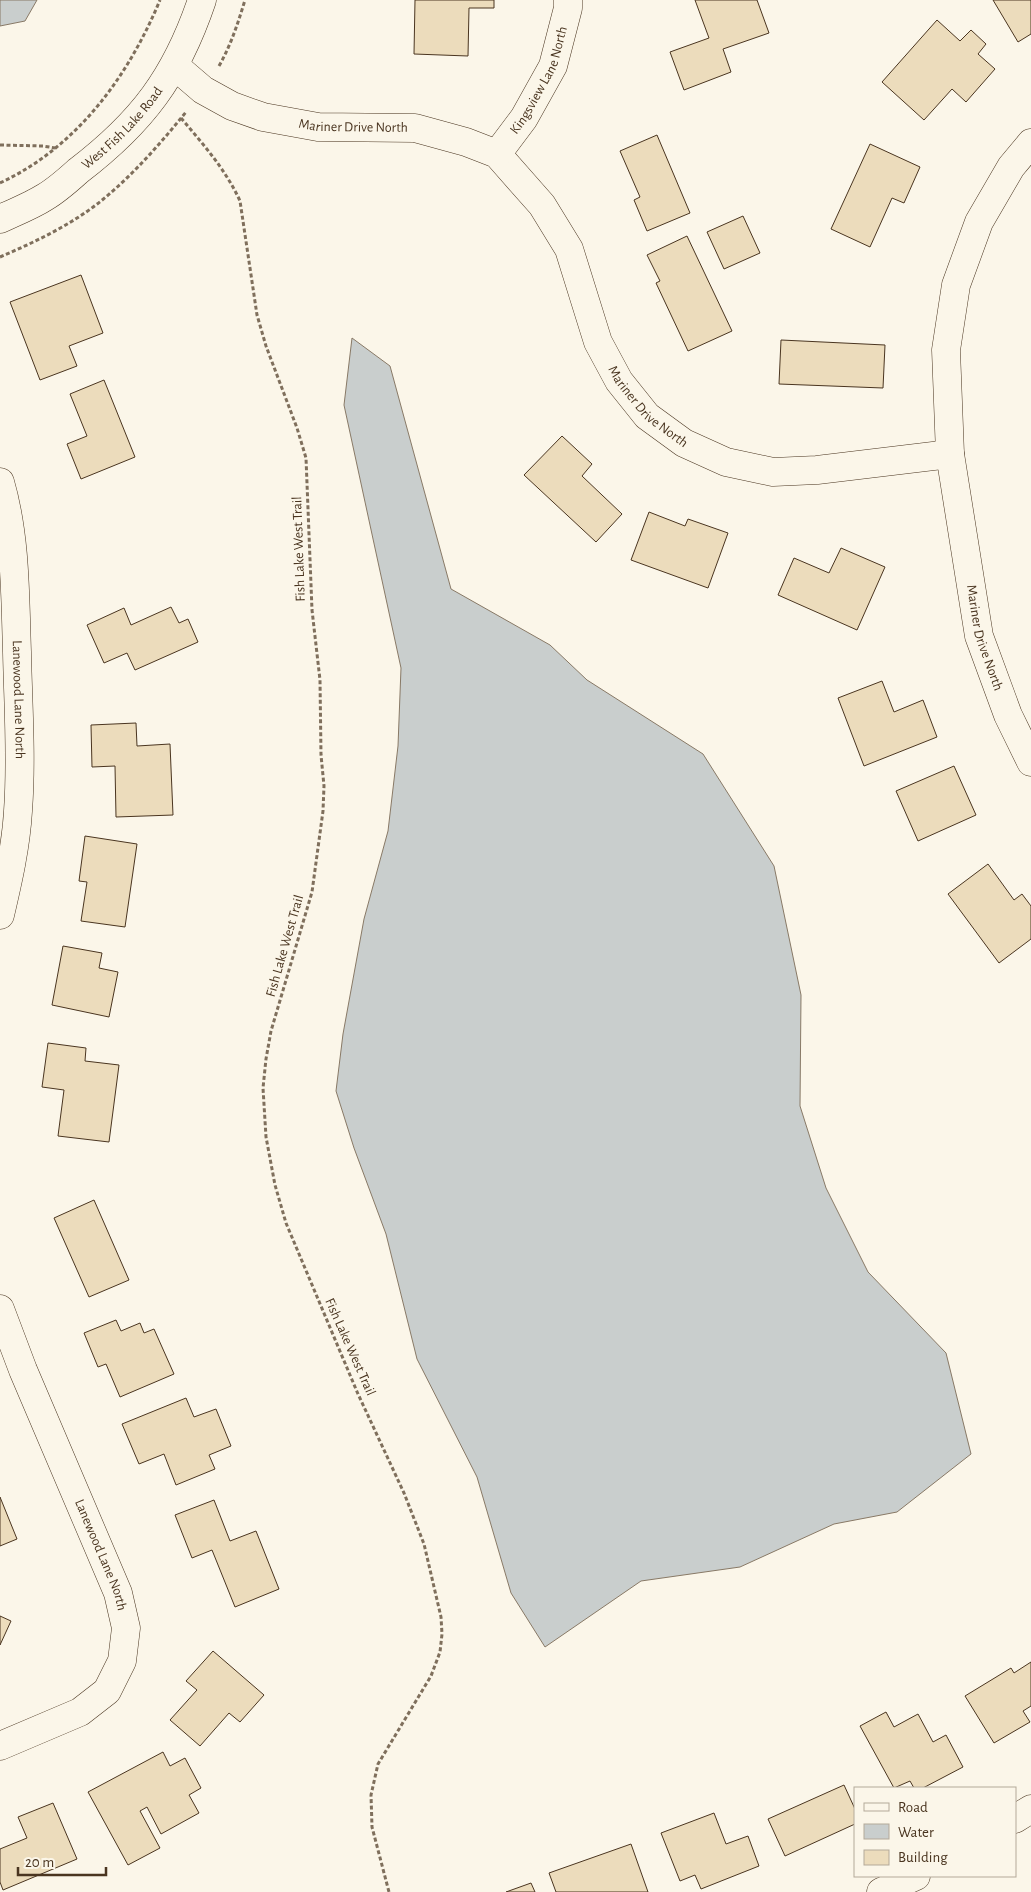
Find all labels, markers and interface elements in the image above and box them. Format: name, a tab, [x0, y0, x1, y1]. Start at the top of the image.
street label: Kingsview Lane North	[507, 25, 570, 137]
street label: West Fish Lake Road	[79, 84, 165, 172]
street label: Mariner Drive North	[298, 117, 408, 135]
street label: Mariner Drive North	[605, 364, 690, 450]
street label: Fish Lake West Trail	[290, 496, 308, 602]
street label: Mariner Drive North	[964, 584, 1005, 693]
street label: Lanewood Lane North	[10, 640, 27, 759]
street label: Fish Lake West Trail	[264, 893, 306, 999]
street label: Fish Lake West Trail	[322, 1296, 378, 1398]
street label: Lanewood Lane North	[72, 1497, 129, 1612]
legend	[854, 1787, 1016, 1877]
text: Road	[898, 1800, 928, 1815]
text: Water	[898, 1825, 934, 1840]
scale bar	[18, 1844, 105, 1876]
text: Building	[898, 1850, 948, 1865]
text: 20 m	[25, 1855, 54, 1870]

